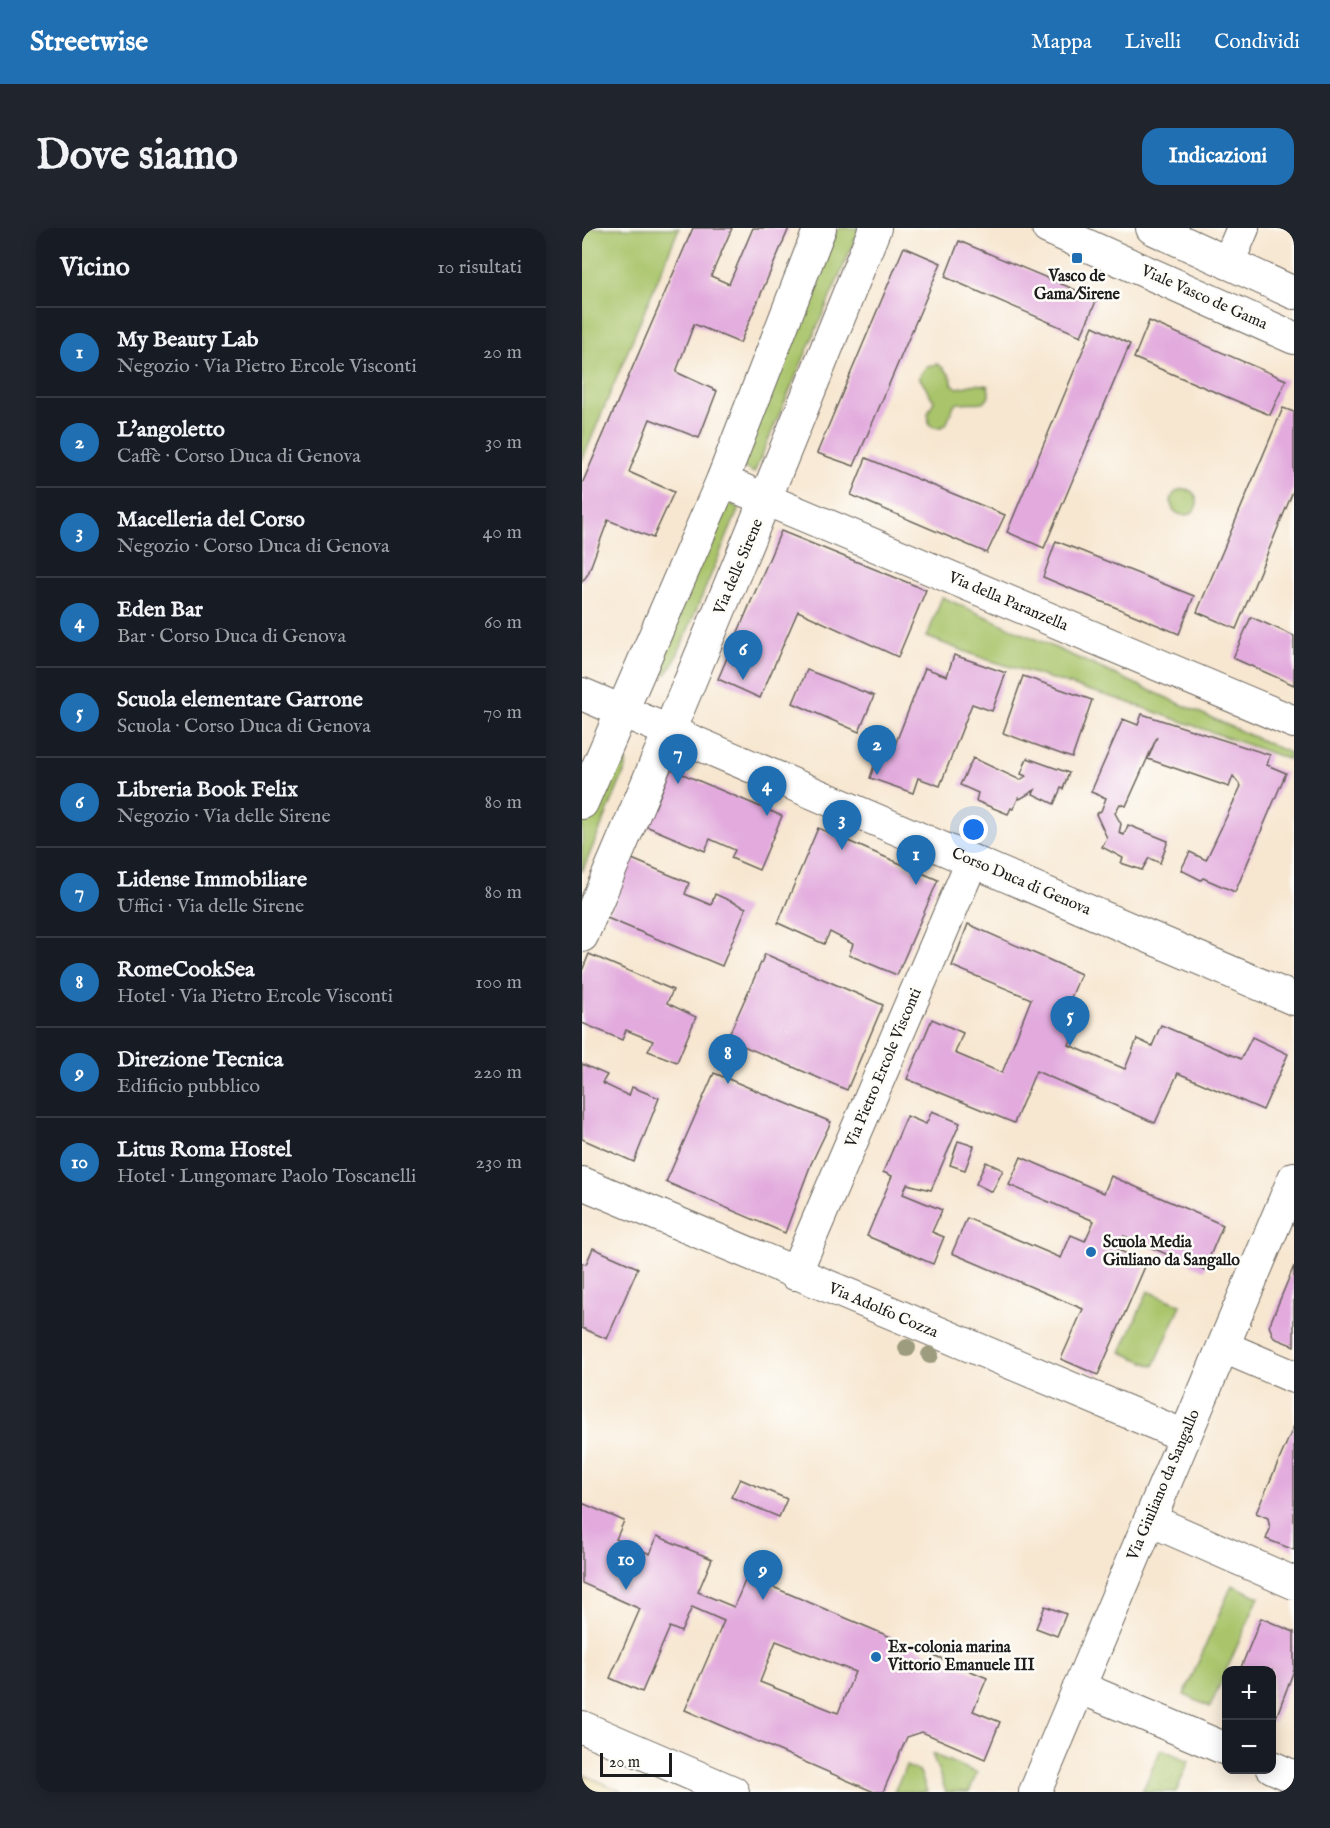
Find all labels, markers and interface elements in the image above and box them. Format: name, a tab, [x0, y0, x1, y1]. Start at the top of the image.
text: Streetwise	[30, 25, 148, 60]
text: Mappa	[1031, 29, 1092, 56]
text: Livelli	[1125, 29, 1181, 56]
text: Condividi	[1214, 29, 1300, 56]
button: Indicazioni	[1142, 128, 1294, 185]
text: Dove siamo	[36, 130, 238, 183]
text: Vicino	[60, 251, 130, 284]
marker: Vasco de Gama/Sirene	[1070, 251, 1084, 265]
text: 10 risultati	[437, 255, 522, 280]
street label: Viale Vasco de Gama	[1137, 261, 1270, 335]
place label: Vasco de Gama/Sirene	[1034, 267, 1121, 305]
text: My Beauty Lab	[117, 326, 258, 354]
text: 1	[76, 340, 83, 365]
text: 20 m	[483, 340, 522, 365]
text: Negozio · Via Pietro Ercole Visconti	[117, 354, 417, 379]
text: L'angoletto	[117, 416, 225, 444]
text: 2	[75, 430, 84, 455]
text: 30 m	[485, 430, 522, 455]
text: Caffè · Corso Duca di Genova	[117, 444, 361, 469]
text: Macelleria del Corso	[117, 506, 305, 534]
street label: Via delle Sirene	[709, 516, 768, 619]
text: 3	[76, 520, 83, 545]
text: 40 m	[483, 520, 522, 545]
text: Negozio · Corso Duca di Genova	[117, 534, 390, 559]
street label: Via della Paranzella	[944, 567, 1071, 636]
text: Eden Bar	[117, 596, 203, 624]
text: 4	[75, 610, 84, 635]
text: 60 m	[484, 610, 522, 635]
text: Bar · Corso Duca di Genova	[117, 624, 346, 649]
pin: 6	[724, 630, 762, 680]
text: Scuola elementare Garrone	[117, 686, 363, 714]
text: 5	[76, 700, 83, 725]
text: 70 m	[483, 700, 522, 725]
text: Scuola · Corso Duca di Genova	[117, 714, 371, 739]
pin: 2	[858, 726, 896, 775]
pin: 7	[658, 734, 698, 784]
pin: 4	[748, 766, 786, 816]
text: Libreria Book Felix	[117, 776, 298, 804]
text: 6	[75, 790, 84, 815]
text: 80 m	[485, 790, 522, 815]
pin: 3	[822, 800, 862, 850]
text: Negozio · Via delle Sirene	[117, 804, 331, 829]
your location	[959, 815, 988, 844]
pin: 1	[896, 836, 936, 885]
street label: Corso Duca di Genova	[948, 844, 1094, 920]
text: Lidense Immobiliare	[117, 866, 307, 894]
text: 7	[75, 880, 84, 905]
text: 80 m	[485, 880, 522, 905]
text: Uffici · Via delle Sirene	[117, 894, 304, 919]
text: RomeCookSea	[117, 956, 255, 984]
text: 8	[76, 970, 83, 995]
text: 100 m	[475, 970, 522, 995]
text: Hotel · Via Pietro Ercole Visconti	[117, 984, 393, 1009]
street label: Via Pietro Ercole Visconti	[841, 985, 927, 1152]
pin: 5	[1050, 996, 1090, 1046]
pin: 8	[708, 1034, 748, 1084]
text: Direzione Tecnica	[117, 1046, 283, 1074]
text: 9	[75, 1060, 84, 1085]
text: 220 m	[474, 1060, 522, 1085]
text: Edificio pubblico	[117, 1074, 260, 1099]
text: Litus Roma Hostel	[117, 1136, 292, 1164]
text: 10	[71, 1150, 88, 1175]
text: 230 m	[476, 1150, 522, 1175]
text: Hotel · Lungomare Paolo Toscanelli	[117, 1164, 416, 1189]
place label: Scuola Media Giuliano da Sangallo	[1103, 1233, 1240, 1271]
marker: Scuola Media Giuliano da Sangallo	[1084, 1245, 1098, 1259]
street label: Via Adolfo Cozza	[824, 1279, 941, 1343]
street label: Via Giuliano da Sangallo	[1123, 1406, 1205, 1564]
pin: 10	[606, 1540, 645, 1590]
pin: 9	[744, 1550, 783, 1600]
place label: Ex-colonia marina Vittorio Emanuele III	[887, 1638, 1035, 1676]
marker: Ex-colonia marina Vittorio Emanuele III	[869, 1650, 883, 1664]
map controls	[1222, 1666, 1276, 1774]
button: +	[1222, 1666, 1276, 1720]
button: −	[1222, 1720, 1276, 1774]
scale bar	[600, 1750, 672, 1778]
text: 20 m	[609, 1753, 640, 1773]

